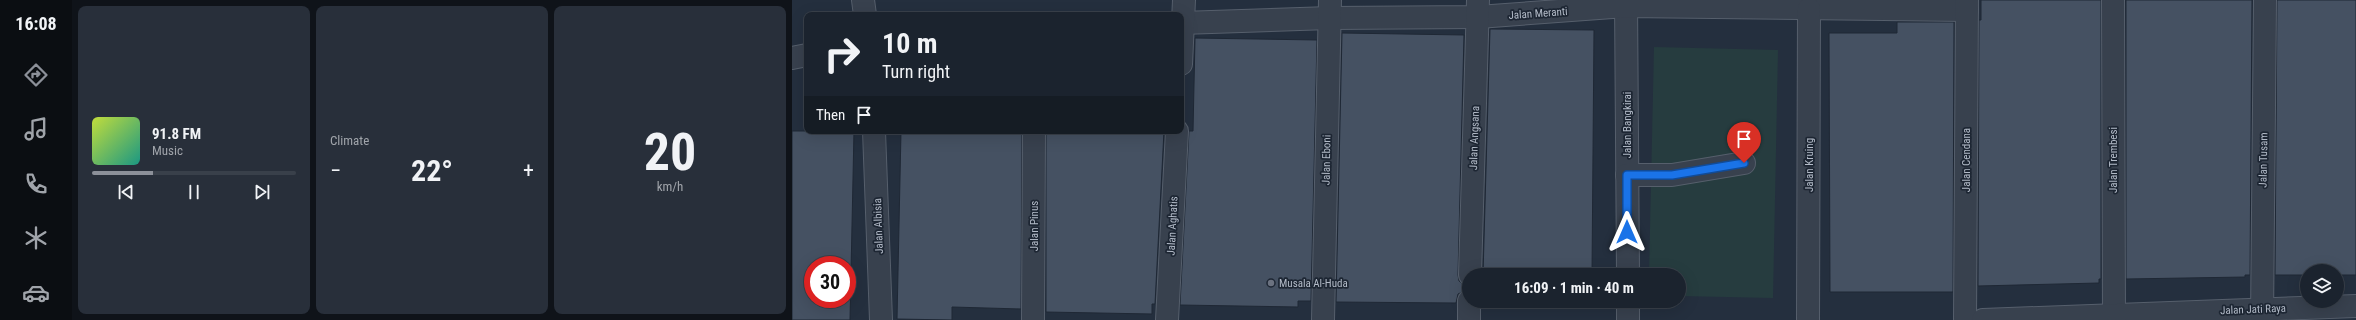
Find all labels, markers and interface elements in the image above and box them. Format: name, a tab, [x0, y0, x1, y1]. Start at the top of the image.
street label: Jalan Meranti	[1508, 5, 1568, 22]
text: 16:08	[15, 13, 57, 34]
text: 10 m	[882, 27, 938, 60]
icon: right	[816, 28, 868, 80]
icon: directions	[22, 61, 50, 89]
text: Turn right	[882, 61, 950, 82]
street label: Jalan Bangkirai	[1621, 92, 1634, 158]
icon: arrive	[853, 104, 875, 126]
text: Then	[816, 106, 845, 124]
street label: Jalan Angsana	[1467, 106, 1482, 170]
icon: music	[22, 115, 50, 143]
text: 20	[644, 122, 696, 183]
pin	[1727, 122, 1761, 163]
text: 91.8 FM	[152, 125, 201, 143]
street label: Jalan Trembesi	[2107, 127, 2120, 193]
icon: arrive	[1733, 128, 1755, 150]
street label: Jalan Cendana	[1960, 128, 1973, 192]
street label: Jalan Tusam	[2257, 132, 2270, 188]
text: Climate	[330, 133, 369, 148]
street label: Jalan Eboni	[1320, 135, 1333, 185]
street label: Jalan Kruing	[1803, 138, 1816, 192]
text: Music	[152, 143, 183, 158]
text: 22°	[411, 153, 453, 188]
text: −	[330, 158, 341, 183]
text: +	[523, 158, 534, 183]
icon: phone	[22, 170, 50, 198]
text: km/h	[657, 179, 683, 194]
icon: previous	[115, 181, 137, 203]
icon: pause	[183, 181, 205, 203]
icon: next	[251, 181, 273, 203]
street label: Jalan Aghatis	[1164, 196, 1181, 256]
street label: Jalan Albisia	[871, 198, 886, 254]
street label: Jalan Pinus	[1028, 201, 1041, 251]
position arrow	[1606, 211, 1648, 253]
icon: climate	[22, 224, 50, 252]
speed limit sign: 30	[804, 256, 856, 308]
map controls	[2300, 264, 2344, 308]
button: layers	[2300, 264, 2344, 308]
place label: Musala Al-Huda	[1279, 277, 1348, 290]
marker: Musala Al-Huda	[1266, 278, 1276, 288]
icon: car	[22, 279, 50, 307]
text: 16:09 · 1 min · 40 m	[1514, 279, 1634, 297]
street label: Jalan Jati Raya	[2220, 302, 2286, 317]

